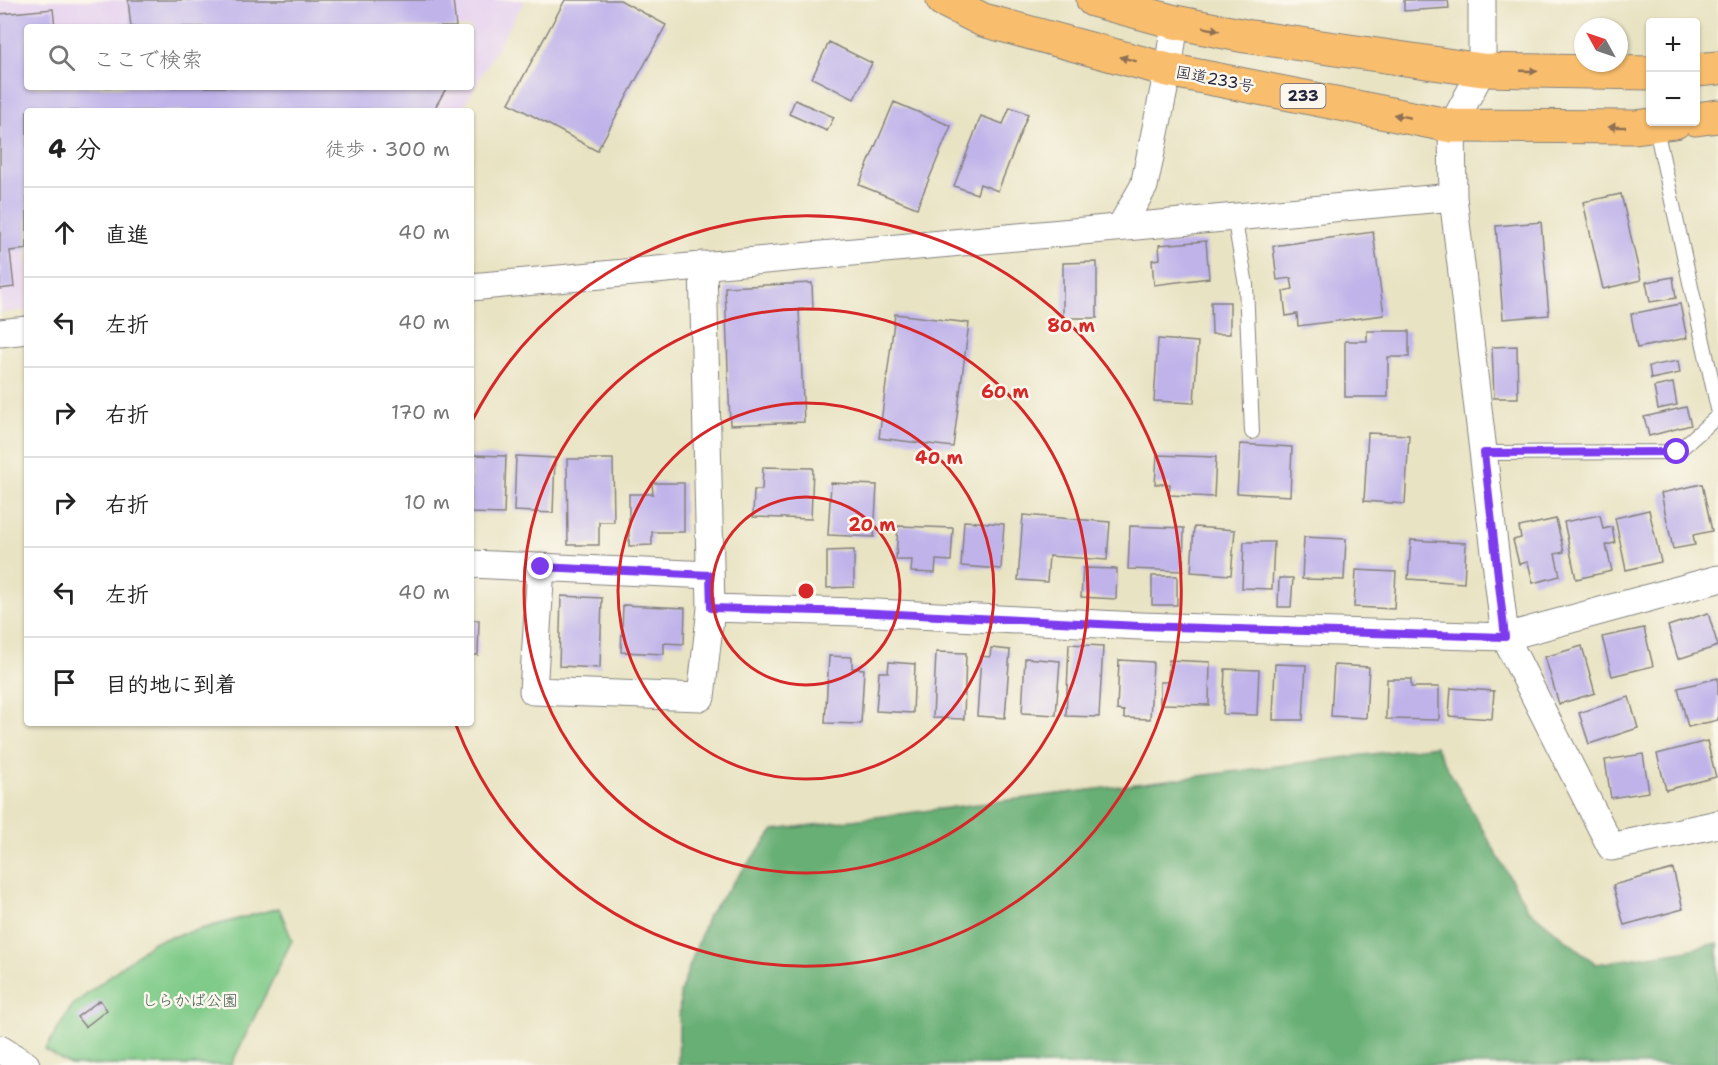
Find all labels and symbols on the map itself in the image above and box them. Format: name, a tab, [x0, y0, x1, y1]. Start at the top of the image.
north arrow	[1574, 18, 1628, 72]
one-way arrow	[1201, 25, 1220, 34]
one-way arrow	[1119, 54, 1137, 63]
street label: 国道233号	[1174, 61, 1256, 97]
one-way arrow	[1519, 66, 1538, 76]
road number: 233	[1280, 84, 1326, 108]
one-way arrow	[1392, 111, 1411, 120]
one-way arrow	[1607, 122, 1626, 132]
text: 80 m	[1047, 314, 1095, 338]
text: 60 m	[981, 380, 1029, 404]
route start	[1663, 438, 1689, 464]
text: 40 m	[915, 446, 963, 470]
text: 20 m	[848, 513, 896, 537]
route end	[527, 553, 553, 579]
centre of rings	[796, 581, 816, 601]
park label: しらかば公園	[142, 990, 238, 1011]

